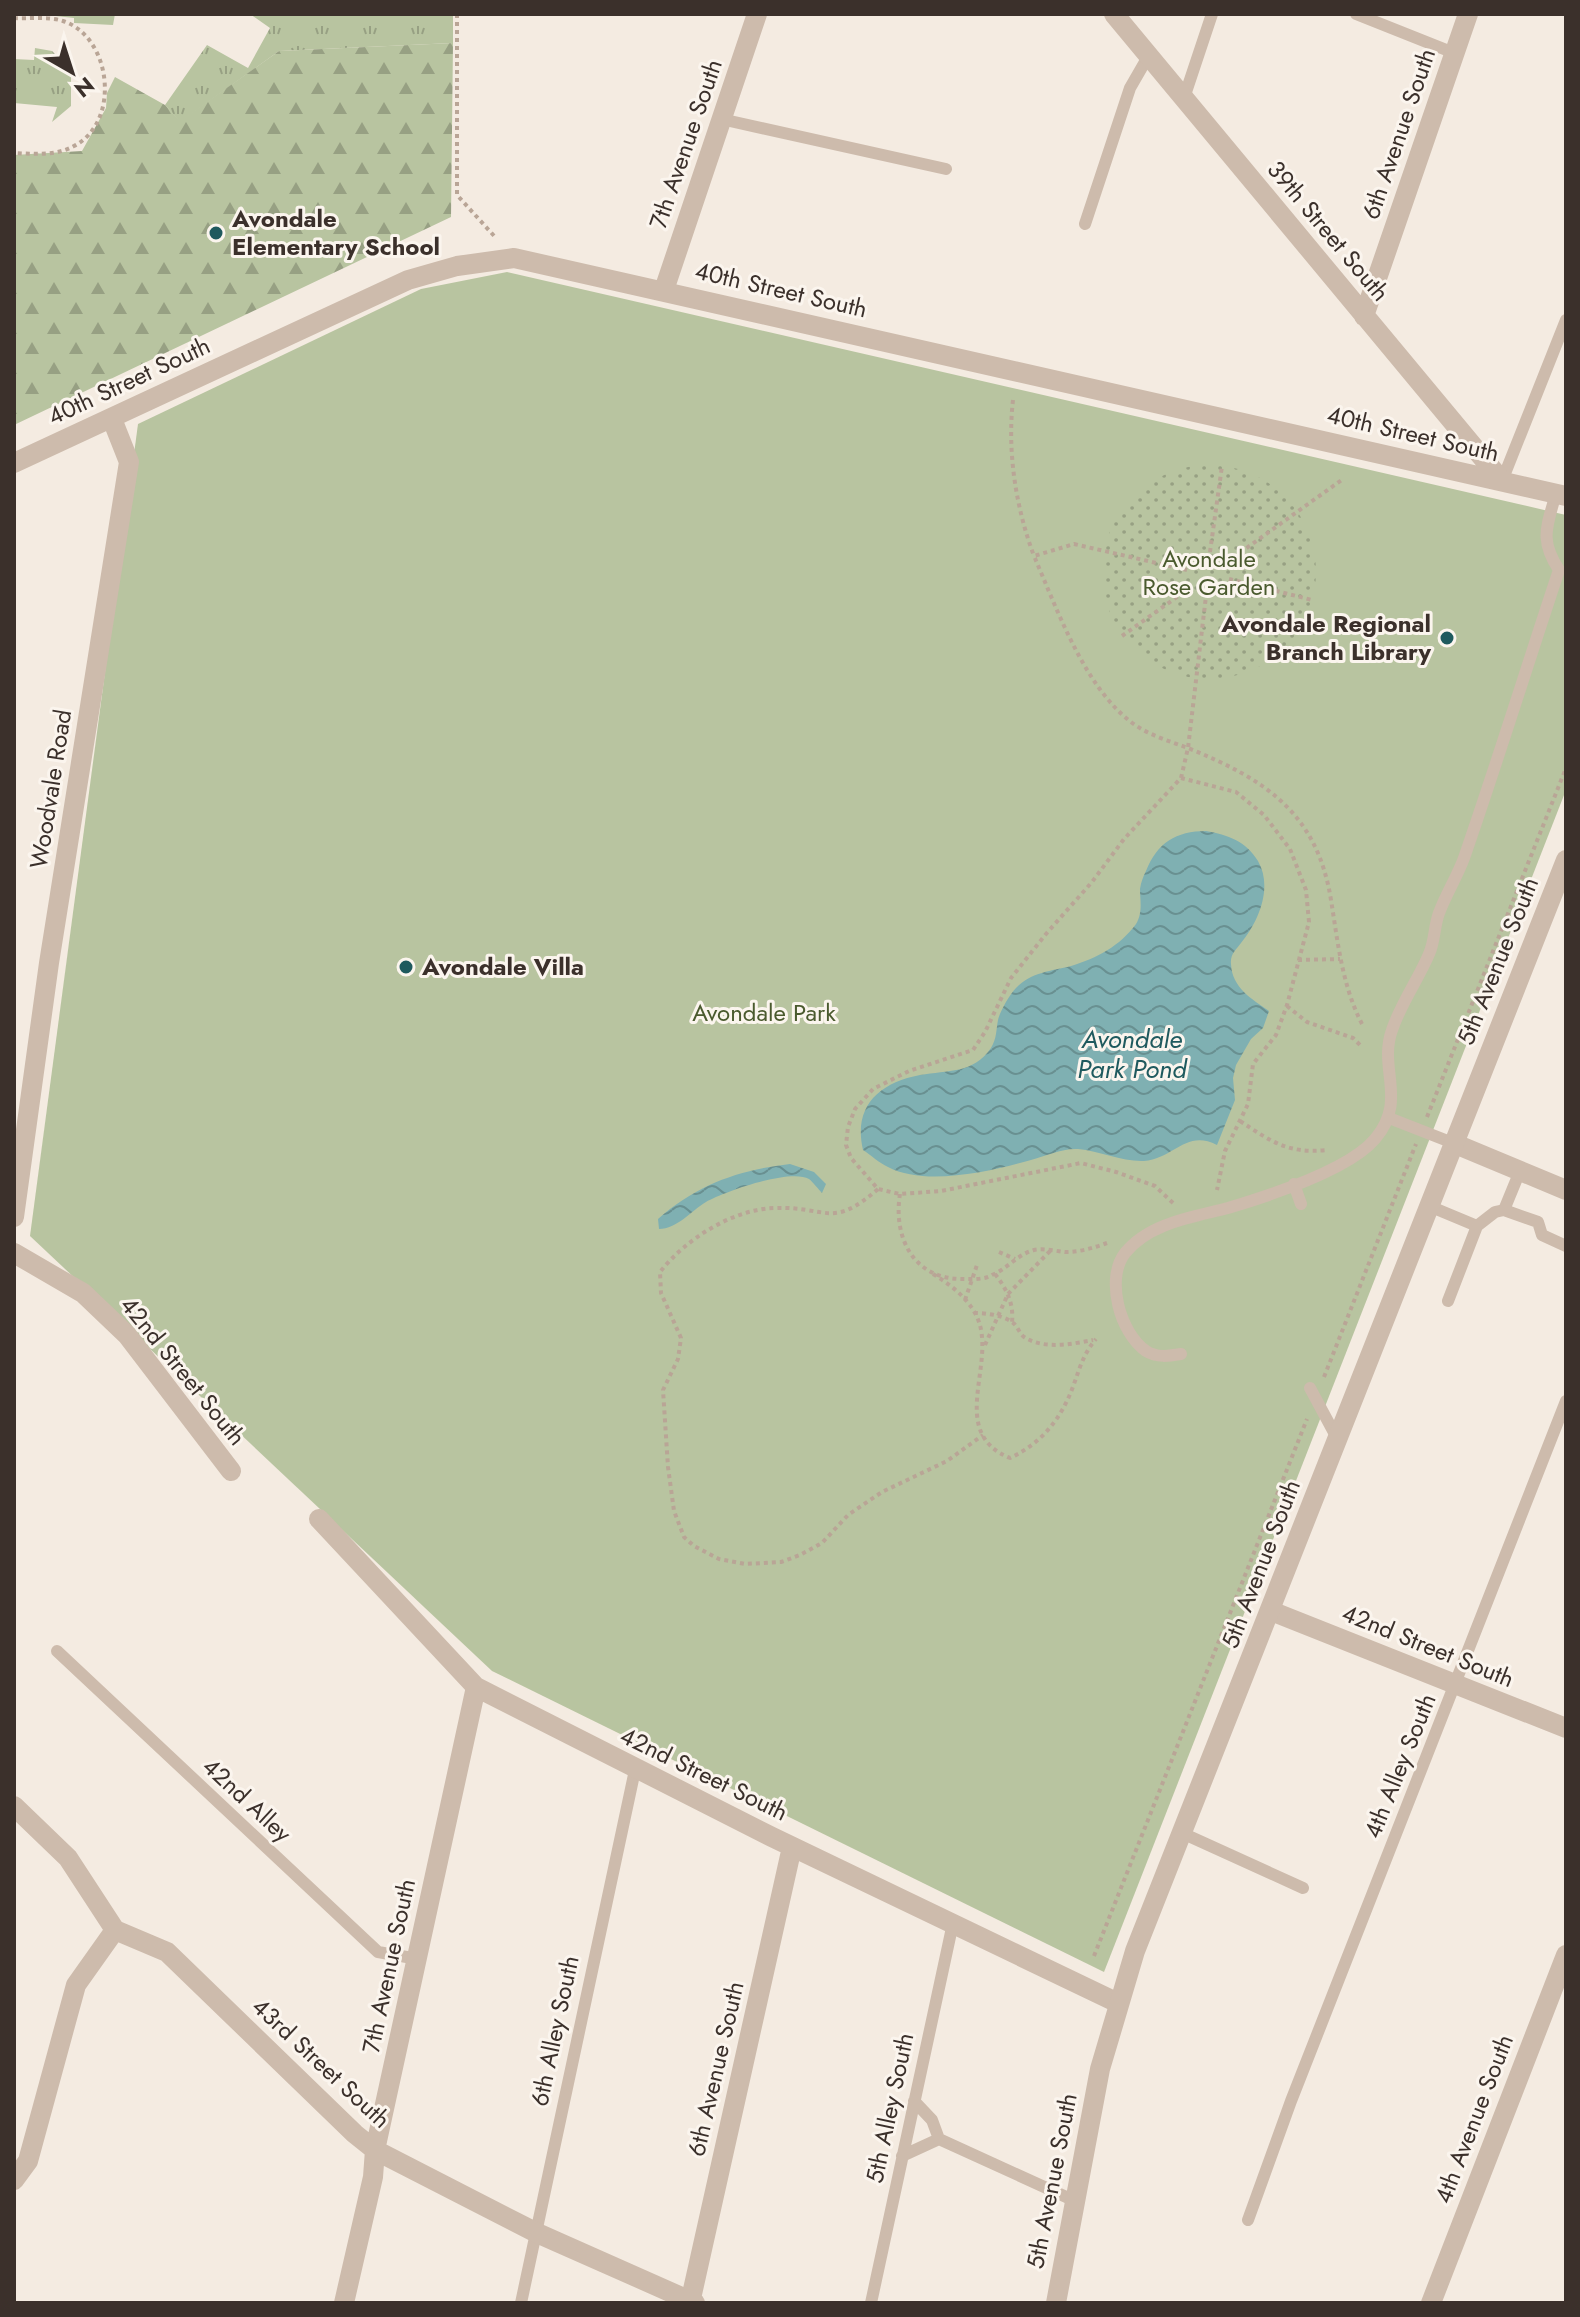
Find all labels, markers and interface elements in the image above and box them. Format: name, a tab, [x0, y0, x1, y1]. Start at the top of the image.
north arrow	[32, 32, 112, 112]
street label: 6th Avenue South	[1353, 44, 1444, 224]
street label: 7th Avenue South	[640, 54, 731, 233]
text: N	[68, 70, 101, 105]
street label: 39th Street South	[1259, 153, 1398, 309]
place label: Avondale Elementary School	[231, 201, 440, 264]
marker: Avondale Elementary School	[207, 224, 225, 242]
street label: 40th Street South	[692, 253, 871, 326]
street label: 40th Street South	[42, 328, 216, 434]
street label: 40th Street South	[1324, 397, 1503, 470]
park label: Avondale Rose Garden	[1143, 541, 1275, 604]
place label: Avondale Regional Branch Library	[1220, 606, 1431, 669]
marker: Avondale Regional Branch Library	[1438, 629, 1456, 647]
street label: Woodvale Road	[21, 707, 80, 871]
street label: 5th Avenue South	[1448, 872, 1547, 1050]
place label: Avondale Villa	[421, 949, 584, 984]
marker: Avondale Villa	[397, 958, 415, 976]
park label: Avondale Park	[692, 995, 836, 1030]
water label: Avondale Park Pond	[1077, 1020, 1188, 1088]
street label: 42nd Street South	[112, 1289, 255, 1453]
street label: 5th Avenue South	[1212, 1474, 1309, 1653]
street label: 42nd Street South	[1337, 1595, 1519, 1696]
street label: 4th Alley South	[1355, 1688, 1444, 1843]
street label: 42nd Street South	[614, 1718, 794, 1829]
street label: 42nd Alley	[195, 1749, 300, 1850]
street label: 7th Avenue South	[353, 1876, 424, 2056]
street label: 6th Alley South	[521, 1952, 588, 2109]
street label: 6th Avenue South	[678, 1978, 753, 2160]
street label: 43rd Street South	[244, 1989, 398, 2136]
street label: 5th Alley South	[856, 2029, 923, 2186]
street label: 4th Avenue South	[1425, 2029, 1522, 2209]
street label: 5th Avenue South	[1017, 2090, 1086, 2272]

